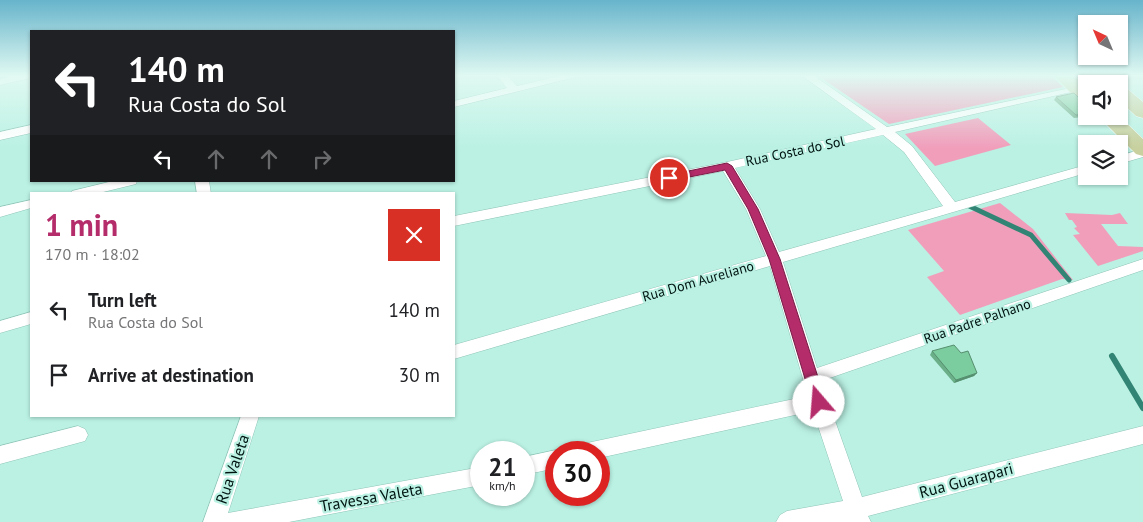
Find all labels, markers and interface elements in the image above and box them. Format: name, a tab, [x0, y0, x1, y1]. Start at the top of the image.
north arrow	[1078, 15, 1128, 65]
map controls	[1078, 15, 1128, 185]
text: 140 m	[128, 46, 225, 92]
icon: left	[45, 50, 110, 115]
button: sound	[1078, 75, 1128, 125]
text: Rua Costa do Sol	[128, 90, 286, 118]
street label: Rua Costa do Sol	[744, 132, 846, 170]
button: layers	[1078, 135, 1128, 185]
icon: left	[149, 145, 177, 173]
icon: ahead	[202, 145, 230, 173]
icon: ahead	[255, 145, 283, 173]
icon: right	[308, 145, 336, 173]
pin	[648, 157, 690, 199]
icon: arrive	[655, 164, 683, 192]
text: 1 min	[45, 205, 118, 244]
button: close	[388, 209, 440, 261]
text: 170 m · 18:02	[45, 244, 140, 264]
street label: Rua Dom Aureliano	[640, 256, 756, 306]
text: Turn left	[88, 288, 157, 312]
street label: Rua Padre Palhano	[921, 294, 1033, 348]
icon: left	[45, 296, 73, 324]
text: 140 m	[388, 298, 440, 322]
text: Rua Costa do Sol	[88, 312, 203, 332]
icon: arrive	[45, 361, 73, 389]
text: Arrive at destination	[88, 363, 254, 387]
text: 30 m	[399, 363, 440, 387]
position arrow	[792, 375, 844, 427]
street label: Rua Valeta	[211, 432, 253, 506]
speed limit sign: 30	[545, 441, 610, 506]
text: 21	[488, 451, 517, 483]
street label: Rua Guarapari	[917, 458, 1015, 502]
street label: Travessa Valeta	[318, 478, 424, 516]
text: km/h	[489, 478, 516, 493]

